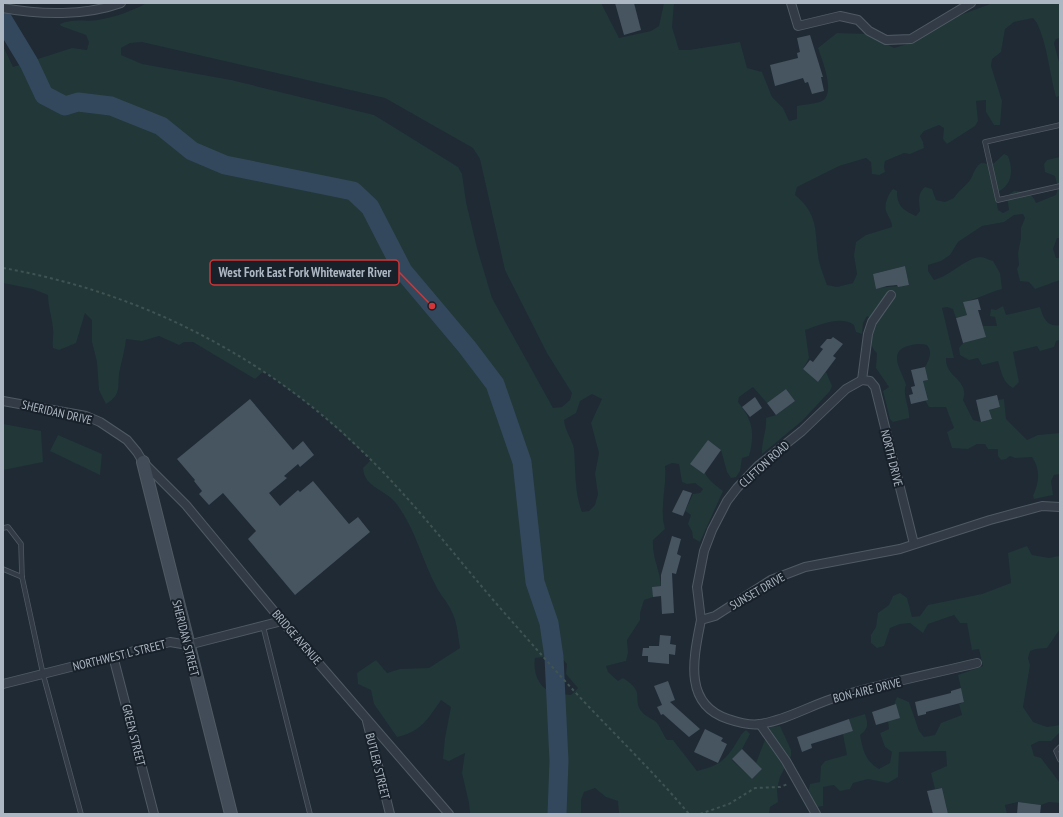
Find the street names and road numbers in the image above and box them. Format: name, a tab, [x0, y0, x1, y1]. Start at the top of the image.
street label: SHERIDAN DRIVE	[20, 397, 94, 427]
street label: NORTH DRIVE	[878, 428, 906, 488]
street label: CLIFTON ROAD	[736, 438, 792, 490]
street label: SUNSET DRIVE	[727, 569, 787, 613]
street label: SHERIDAN STREET	[169, 598, 203, 678]
street label: BRIDGE AVENUE	[269, 607, 325, 667]
street label: NORTHWEST L STREET	[71, 636, 167, 674]
street label: BON-AIRE DRIVE	[831, 674, 903, 706]
street label: GREEN STREET	[119, 703, 149, 768]
street label: BUTLER STREET	[363, 731, 394, 801]

